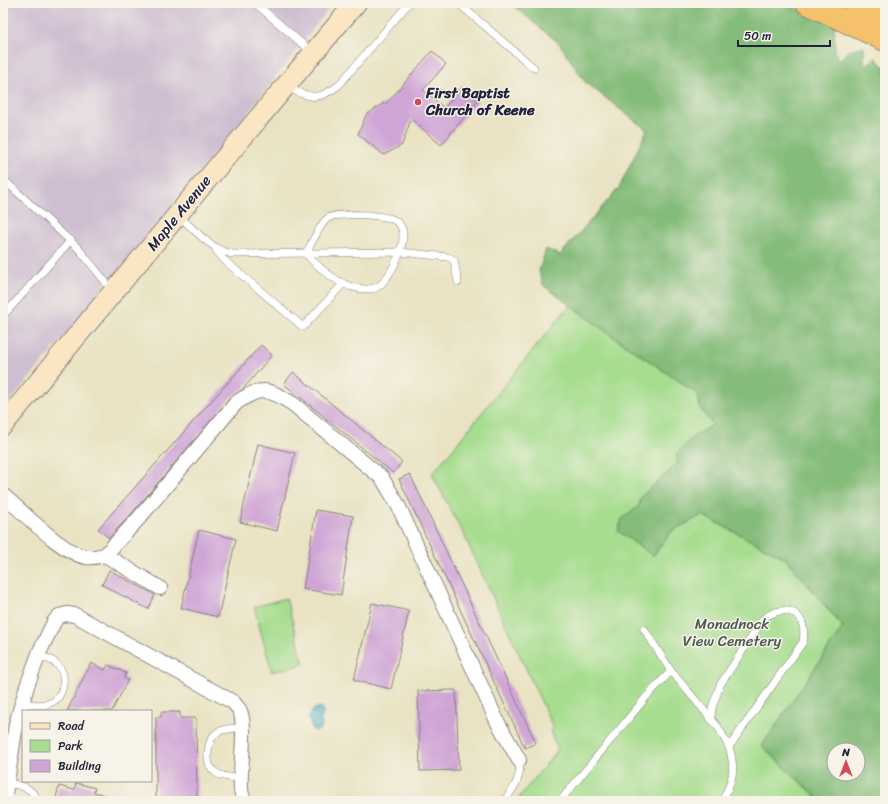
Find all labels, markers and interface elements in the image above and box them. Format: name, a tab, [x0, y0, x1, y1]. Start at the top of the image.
scale bar	[738, 22, 830, 48]
text: 50 m	[744, 25, 771, 47]
place label: First Baptist Church of Keene	[425, 80, 535, 123]
marker: First Baptist Church of Keene	[413, 97, 423, 107]
street label: Maple Avenue	[140, 169, 218, 257]
park label: Monadnock View Cemetery	[683, 611, 781, 654]
legend	[22, 710, 152, 782]
text: Road	[58, 715, 85, 737]
text: Park	[58, 735, 83, 757]
north arrow	[826, 742, 866, 782]
text: N	[841, 743, 850, 762]
text: Building	[58, 755, 101, 777]

